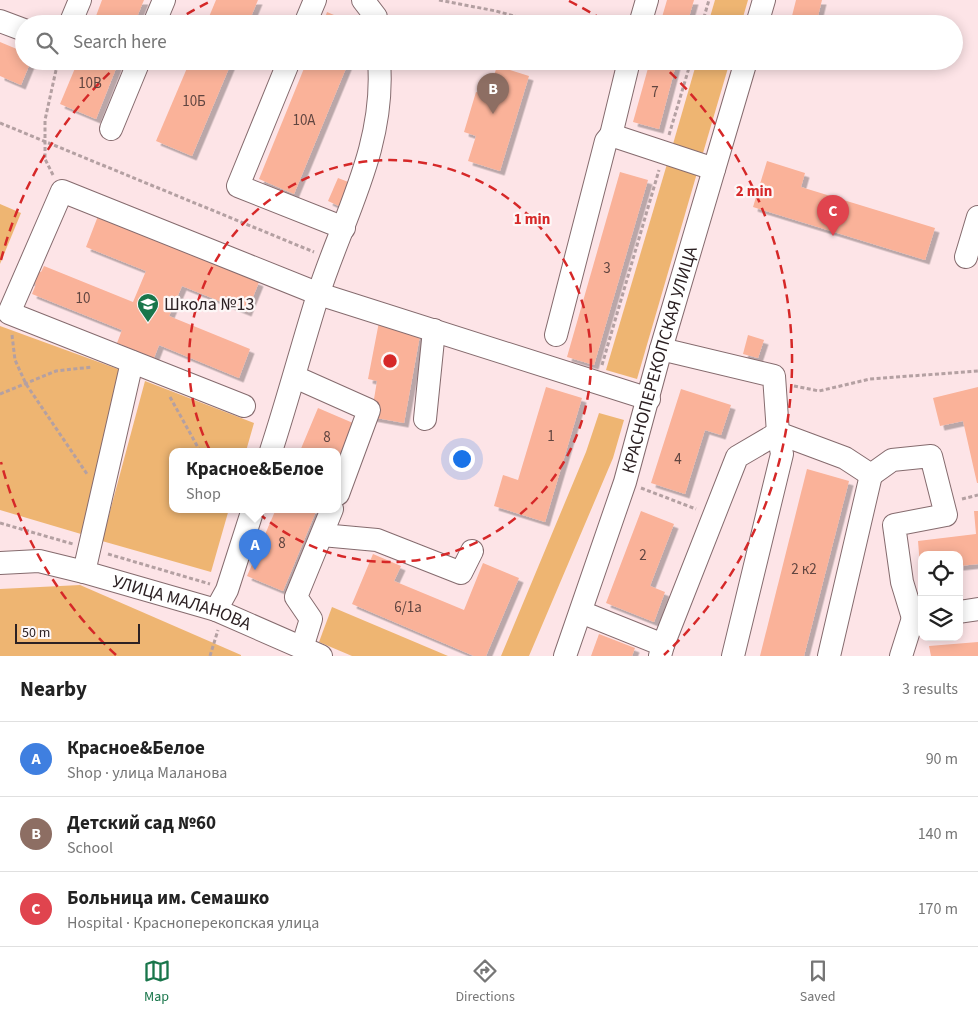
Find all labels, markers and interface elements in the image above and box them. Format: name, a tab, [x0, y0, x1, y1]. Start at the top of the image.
search box	[15, 15, 963, 70]
icon: search	[33, 29, 61, 57]
text: Search here	[73, 29, 167, 56]
house number: 10В	[78, 73, 102, 94]
pin: B	[477, 73, 509, 114]
house number: 7	[651, 82, 659, 103]
house number: 10Б	[182, 91, 206, 112]
house number: 10А	[292, 110, 316, 131]
text: 2 min	[736, 181, 772, 202]
pin: C	[817, 195, 849, 236]
text: 1 min	[514, 209, 550, 230]
street label: КРАСНОПЕРЕКОПСКАЯ УЛИЦА	[616, 243, 704, 476]
house number: 3	[603, 258, 611, 279]
house number: 10	[76, 288, 90, 309]
school or university icon: Школа №13	[136, 292, 160, 323]
place label: Школа №13	[164, 292, 254, 317]
centre of rings	[381, 352, 399, 370]
house number: 1	[547, 426, 555, 447]
house number: 8	[323, 427, 331, 448]
your location	[449, 446, 475, 472]
popup	[169, 448, 341, 513]
house number: 4	[674, 449, 682, 470]
text: Красное&Белое	[186, 456, 324, 483]
text: Shop	[186, 483, 221, 505]
pin: A	[239, 529, 271, 570]
house number: 8	[278, 533, 286, 554]
house number: 2	[639, 545, 647, 566]
map controls	[918, 551, 963, 641]
button: locate	[918, 551, 963, 596]
house number: 2 к2	[791, 559, 817, 580]
street label: УЛИЦА МАЛАНОВА	[110, 569, 255, 637]
button: layers	[918, 596, 963, 641]
house number: 6/1а	[394, 597, 422, 618]
scale bar	[15, 621, 140, 644]
text: 50 m	[22, 623, 50, 643]
text: Nearby	[20, 674, 87, 704]
text: 3 results	[902, 678, 958, 700]
text: Красное&Белое	[67, 735, 205, 762]
text: A	[31, 748, 41, 770]
text: 90 m	[926, 748, 958, 770]
text: Shop · улица Маланова	[67, 762, 227, 784]
text: Детский сад №60	[67, 810, 216, 837]
text: B	[31, 823, 41, 845]
text: 140 m	[918, 823, 958, 845]
text: School	[67, 837, 113, 859]
text: Больница им. Семашко	[67, 885, 269, 912]
text: C	[31, 898, 41, 920]
text: 170 m	[918, 898, 958, 920]
text: Hospital · Красноперекопская улица	[67, 912, 319, 934]
tab: Map	[143, 957, 171, 1007]
tab: Directions	[456, 957, 515, 1007]
tab: Saved	[800, 957, 835, 1007]

